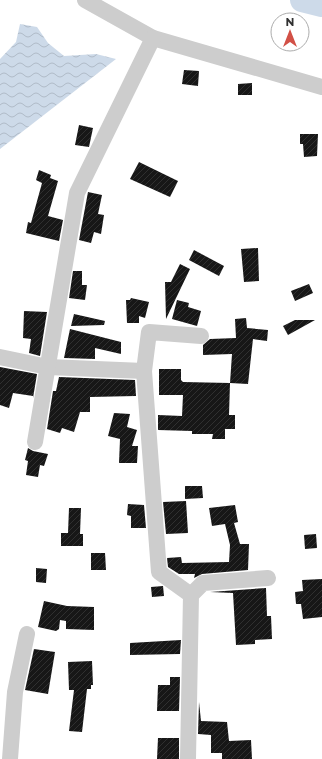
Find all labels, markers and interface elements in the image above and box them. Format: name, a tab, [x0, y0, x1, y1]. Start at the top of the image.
north arrow	[270, 12, 310, 52]
text: N	[286, 15, 294, 29]

